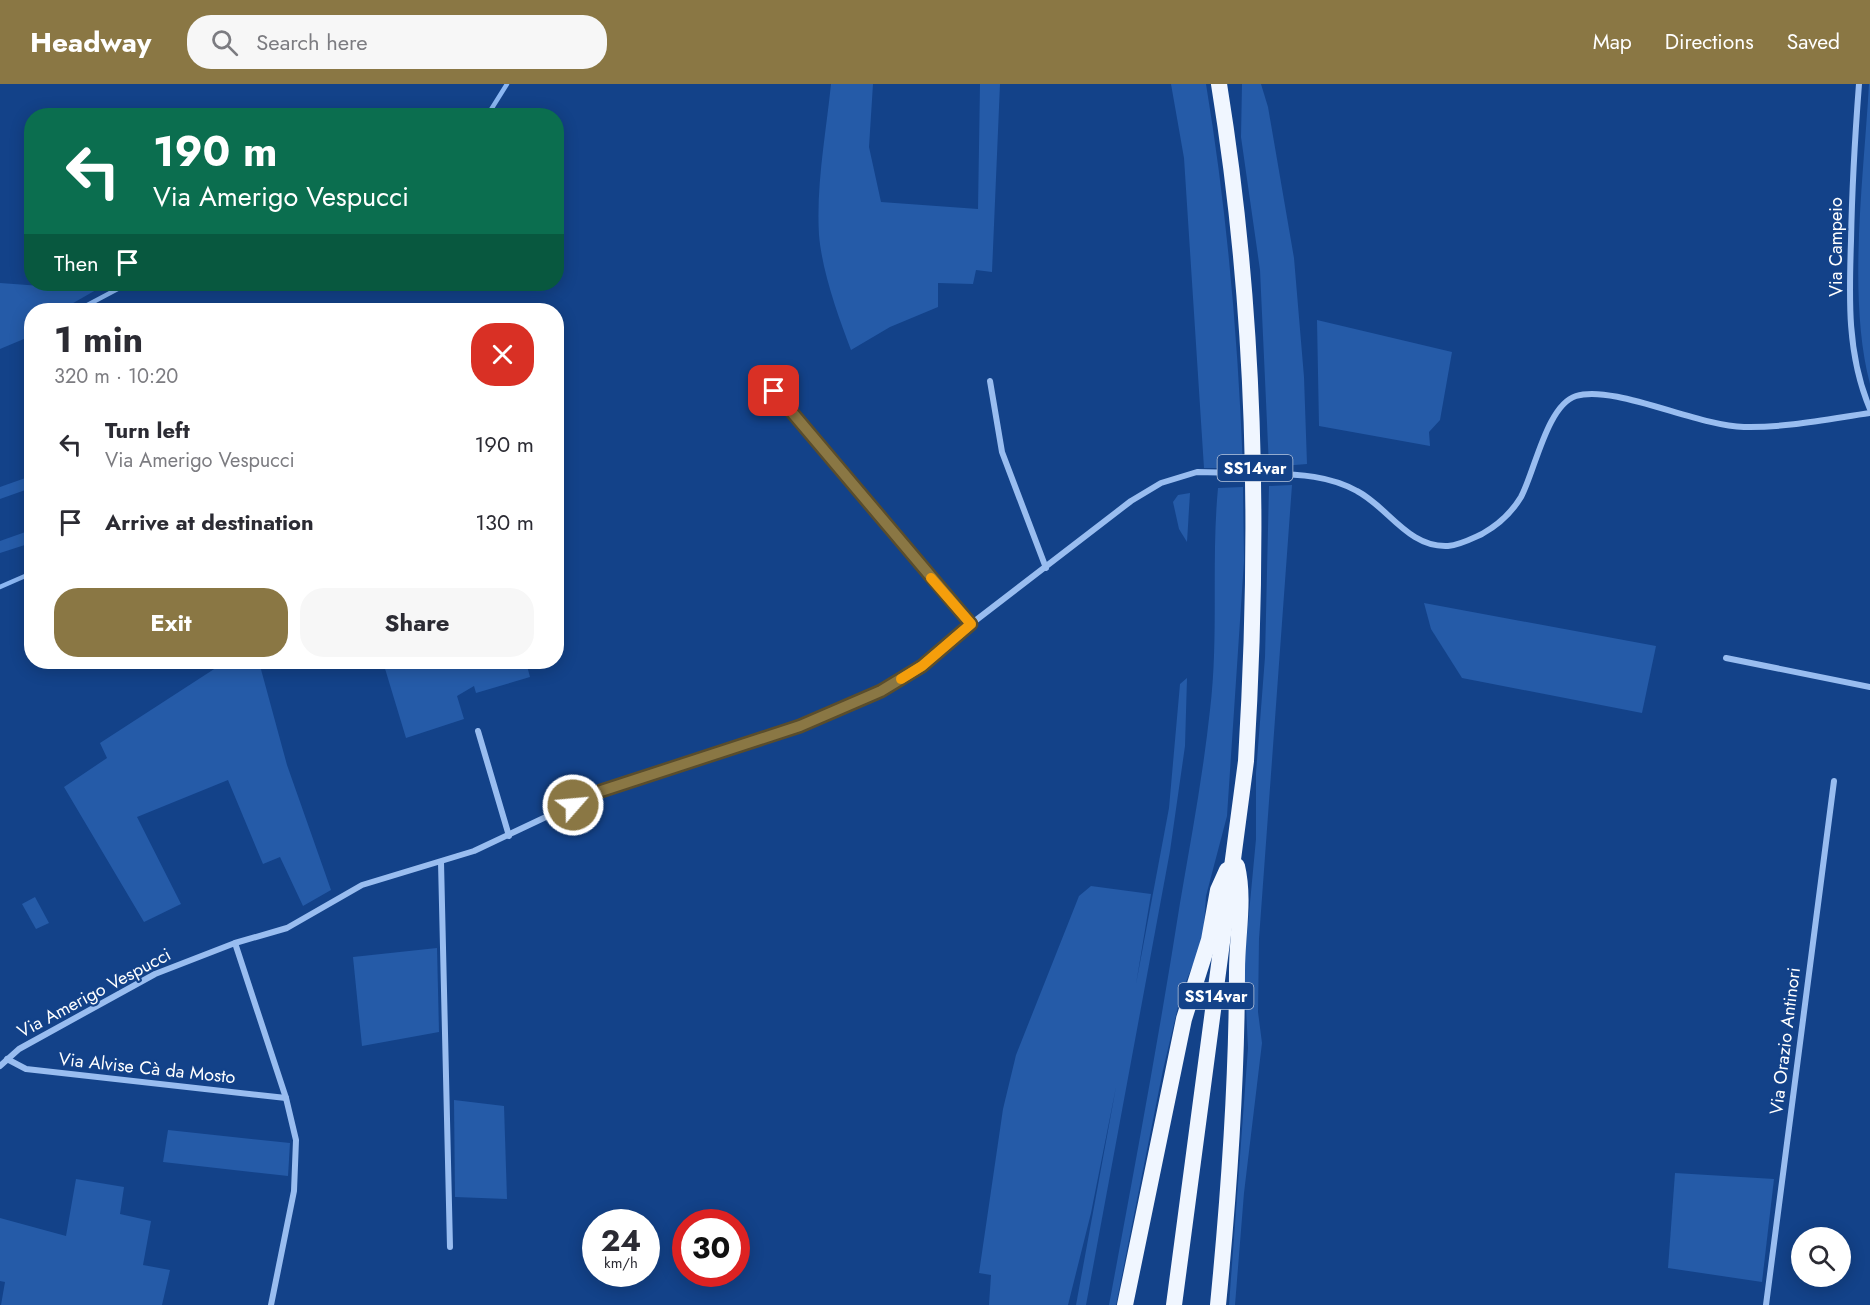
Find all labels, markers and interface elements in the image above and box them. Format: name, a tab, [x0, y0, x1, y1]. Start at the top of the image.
search box	[187, 15, 607, 69]
text: Headway	[30, 22, 151, 63]
icon: search	[208, 26, 241, 59]
text: Search here	[256, 26, 368, 58]
text: Map	[1593, 27, 1632, 57]
text: Directions	[1665, 27, 1754, 57]
text: Saved	[1787, 27, 1840, 57]
text: 190 m	[153, 121, 277, 182]
icon: left	[54, 132, 132, 210]
text: Via Amerigo Vespucci	[153, 177, 409, 216]
street label: Via Campeio	[1823, 197, 1849, 297]
icon: arrive	[111, 246, 144, 279]
text: Then	[54, 247, 99, 279]
text: 1 min	[54, 313, 143, 365]
button: close	[471, 323, 534, 386]
text: 320 m · 10:20	[54, 362, 178, 391]
pin	[748, 365, 799, 416]
icon: arrive	[757, 374, 790, 407]
text: Turn left	[105, 414, 190, 446]
icon: left	[54, 428, 87, 461]
text: 190 m	[474, 428, 534, 460]
text: Via Amerigo Vespucci	[105, 446, 295, 475]
road number: SS14var	[1218, 455, 1292, 481]
icon: arrive	[54, 506, 87, 539]
text: Arrive at destination	[105, 506, 314, 538]
text: 130 m	[475, 506, 534, 538]
button: Exit	[54, 588, 288, 657]
button: Share	[300, 588, 534, 657]
position arrow	[541, 773, 605, 837]
street label: Via Amerigo Vespucci	[13, 941, 175, 1045]
street label: Via Orazio Antinori	[1763, 966, 1807, 1116]
road number: SS14var	[1178, 983, 1254, 1009]
street label: Via Alvise Cà da Mosto	[57, 1046, 237, 1090]
speed limit sign: 30	[672, 1209, 750, 1287]
text: 24	[601, 1219, 641, 1262]
map controls	[1791, 1227, 1851, 1287]
button: search	[1791, 1227, 1851, 1287]
text: km/h	[604, 1252, 638, 1274]

